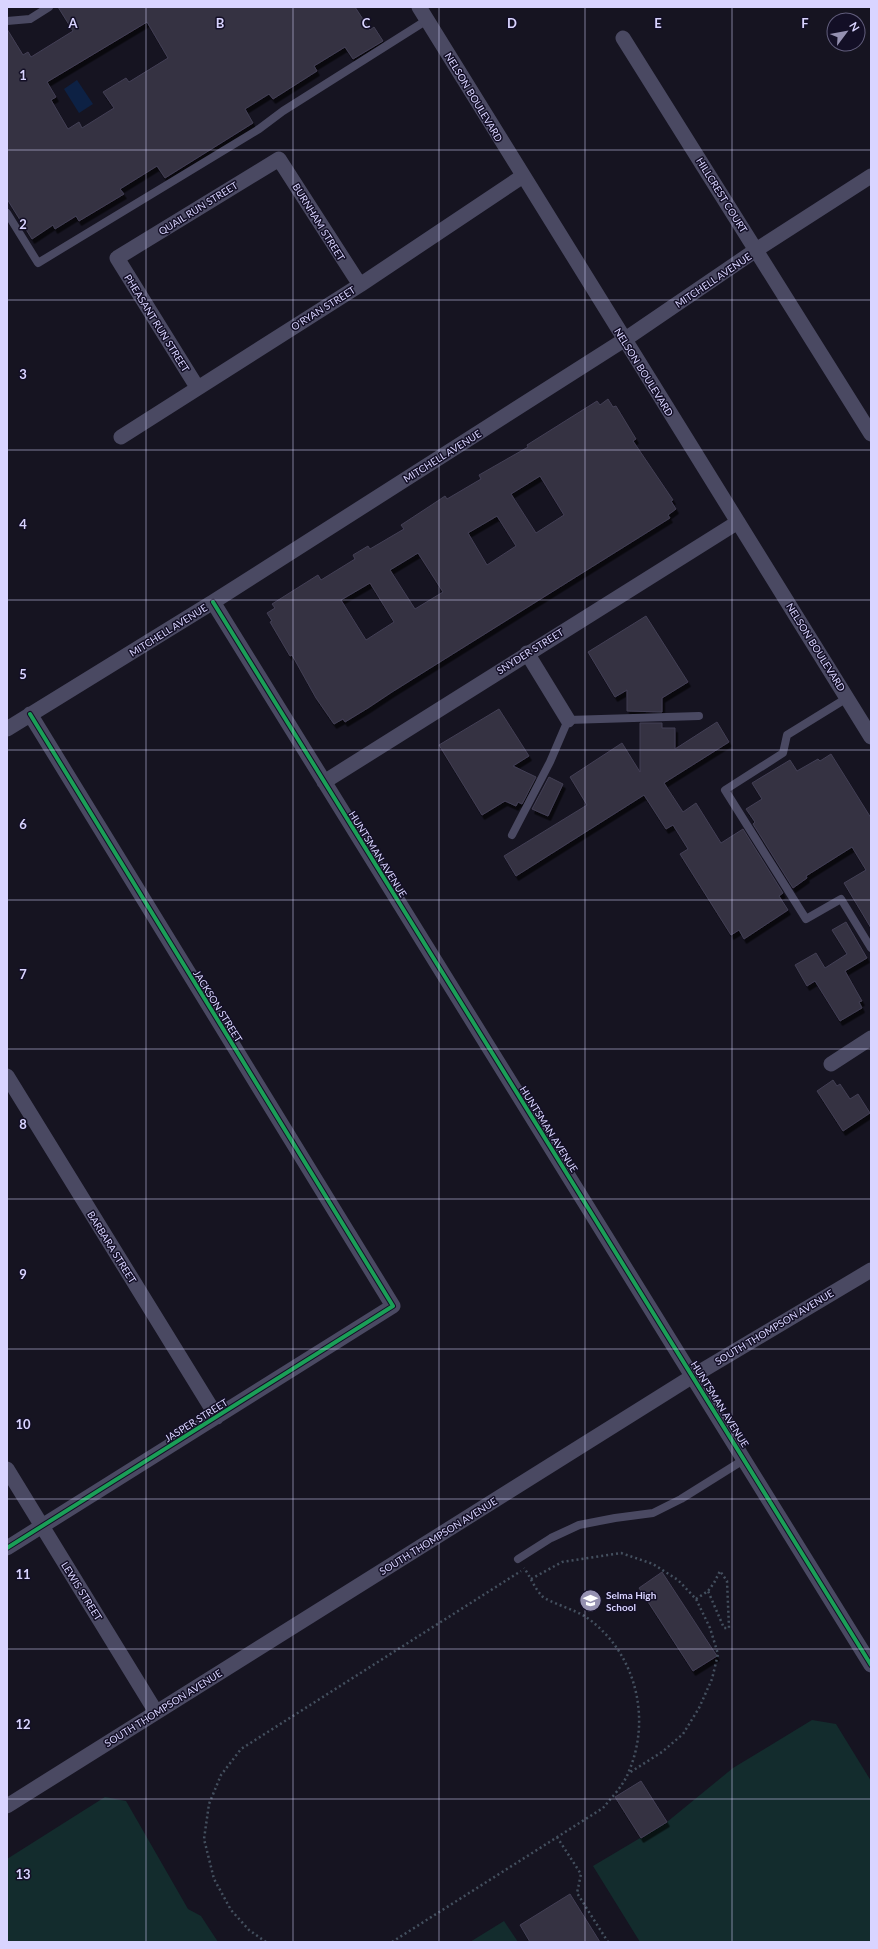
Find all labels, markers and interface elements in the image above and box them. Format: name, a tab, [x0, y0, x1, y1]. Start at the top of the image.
north arrow	[826, 12, 866, 52]
text: A	[67, 15, 78, 31]
text: B	[216, 15, 225, 31]
text: C	[362, 15, 371, 31]
text: D	[507, 15, 517, 31]
text: E	[654, 15, 662, 31]
text: F	[801, 15, 809, 31]
text: N	[847, 19, 863, 33]
street label: NELSON BOULEVARD	[443, 50, 506, 144]
text: 1	[19, 67, 27, 83]
street label: HILLCREST COURT	[694, 155, 750, 235]
street label: QUAIL RUN STREET	[156, 179, 240, 237]
street label: BURNHAM STREET	[290, 181, 348, 263]
text: 2	[19, 216, 27, 232]
street label: MITCHELL AVENUE	[673, 250, 754, 310]
street label: PHEASANT RUN STREET	[122, 272, 192, 374]
street label: O'RYAN STREET	[289, 283, 357, 333]
street label: NELSON BOULEVARD	[612, 326, 676, 419]
text: 3	[19, 366, 27, 382]
street label: MITCHELL AVENUE	[401, 427, 483, 485]
text: 4	[19, 516, 27, 532]
street label: MITCHELL AVENUE	[127, 601, 209, 659]
street label: NELSON BOULEVARD	[784, 601, 848, 694]
street label: SNYDER STREET	[494, 626, 566, 676]
text: 5	[19, 666, 27, 682]
street label: HUNTSMAN AVENUE	[347, 809, 410, 900]
text: 6	[19, 816, 27, 832]
text: 7	[19, 966, 27, 982]
street label: JACKSON STREET	[191, 968, 245, 1044]
street label: HUNTSMAN AVENUE	[518, 1084, 581, 1175]
text: 8	[19, 1116, 27, 1132]
street label: BARBARA STREET	[85, 1209, 139, 1285]
text: 9	[19, 1266, 27, 1282]
street label: SOUTH THOMPSON AVENUE	[713, 1287, 836, 1367]
street label: HUNTSMAN AVENUE	[689, 1359, 752, 1450]
street label: JASPER STREET	[162, 1396, 230, 1444]
text: 10	[15, 1416, 31, 1432]
street label: SOUTH THOMPSON AVENUE	[377, 1495, 499, 1577]
street label: LEWIS STREET	[59, 1559, 105, 1623]
text: 11	[15, 1566, 31, 1582]
school or university icon: Selma High School	[577, 1588, 603, 1614]
place label: Selma High School	[606, 1589, 657, 1613]
street label: SOUTH THOMPSON AVENUE	[102, 1667, 224, 1749]
text: 12	[15, 1716, 31, 1732]
text: 13	[15, 1866, 31, 1882]

